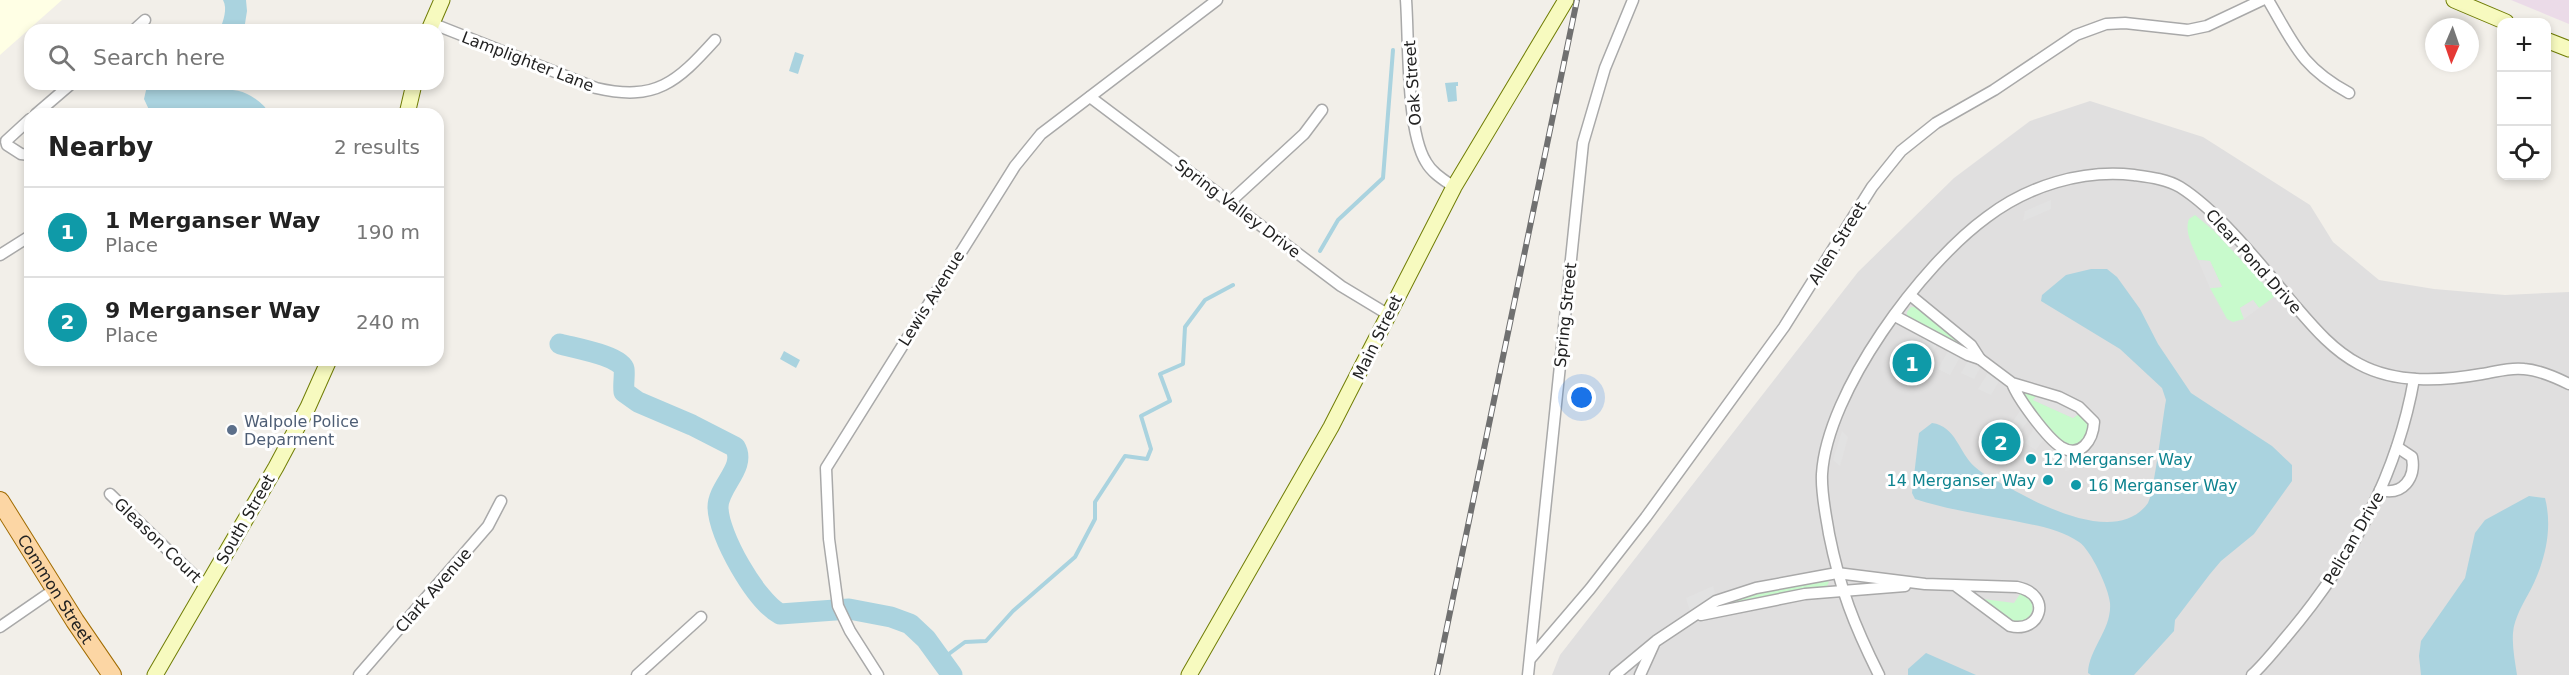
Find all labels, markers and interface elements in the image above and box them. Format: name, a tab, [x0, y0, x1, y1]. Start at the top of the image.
north arrow	[2425, 18, 2479, 72]
map controls	[2497, 18, 2551, 180]
button: +	[2497, 18, 2551, 72]
search box	[24, 24, 444, 90]
street label: Lamplighter Lane	[459, 27, 597, 95]
street label: Oak Street	[1400, 40, 1425, 126]
icon: search	[45, 41, 78, 74]
text: Search here	[93, 45, 225, 70]
button: −	[2497, 72, 2551, 126]
button: locate	[2497, 126, 2551, 180]
text: Nearby	[48, 132, 153, 162]
text: 2 results	[334, 135, 420, 159]
street label: Spring Valley Drive	[1171, 155, 1304, 262]
street label: Allen Street	[1805, 199, 1870, 288]
street label: Clear Pond Drive	[2202, 205, 2305, 317]
text: 1 Merganser Way	[105, 208, 320, 233]
text: 1	[61, 220, 74, 244]
text: 190 m	[356, 220, 420, 244]
text: Place	[105, 233, 158, 257]
street label: Lewis Avenue	[895, 247, 968, 349]
street label: Spring Street	[1551, 262, 1580, 368]
street label: Main Street	[1349, 292, 1406, 383]
text: 9 Merganser Way	[105, 298, 320, 323]
text: 2	[61, 310, 74, 334]
text: 240 m	[356, 310, 420, 334]
text: Place	[105, 323, 158, 347]
pin: 1	[1892, 340, 1932, 386]
your location	[1567, 383, 1596, 412]
place label: Walpole Police Deparment	[244, 412, 359, 449]
pin: 2	[1982, 420, 2020, 464]
marker: Walpole Police Deparment	[225, 423, 239, 437]
place label: 12 Merganser Way	[2043, 450, 2192, 469]
marker: 12 Merganser Way	[2024, 452, 2038, 466]
street label: South Street	[212, 471, 279, 567]
place label: 14 Merganser Way	[1887, 471, 2036, 490]
marker: 14 Merganser Way	[2041, 473, 2055, 487]
place label: 16 Merganser Way	[2088, 476, 2237, 495]
marker: 16 Merganser Way	[2069, 478, 2083, 492]
street label: Pelican Drive	[2319, 488, 2388, 588]
street label: Gleason Court	[110, 494, 205, 587]
street label: Common Street	[13, 531, 97, 648]
street label: Clark Avenue	[392, 544, 475, 636]

